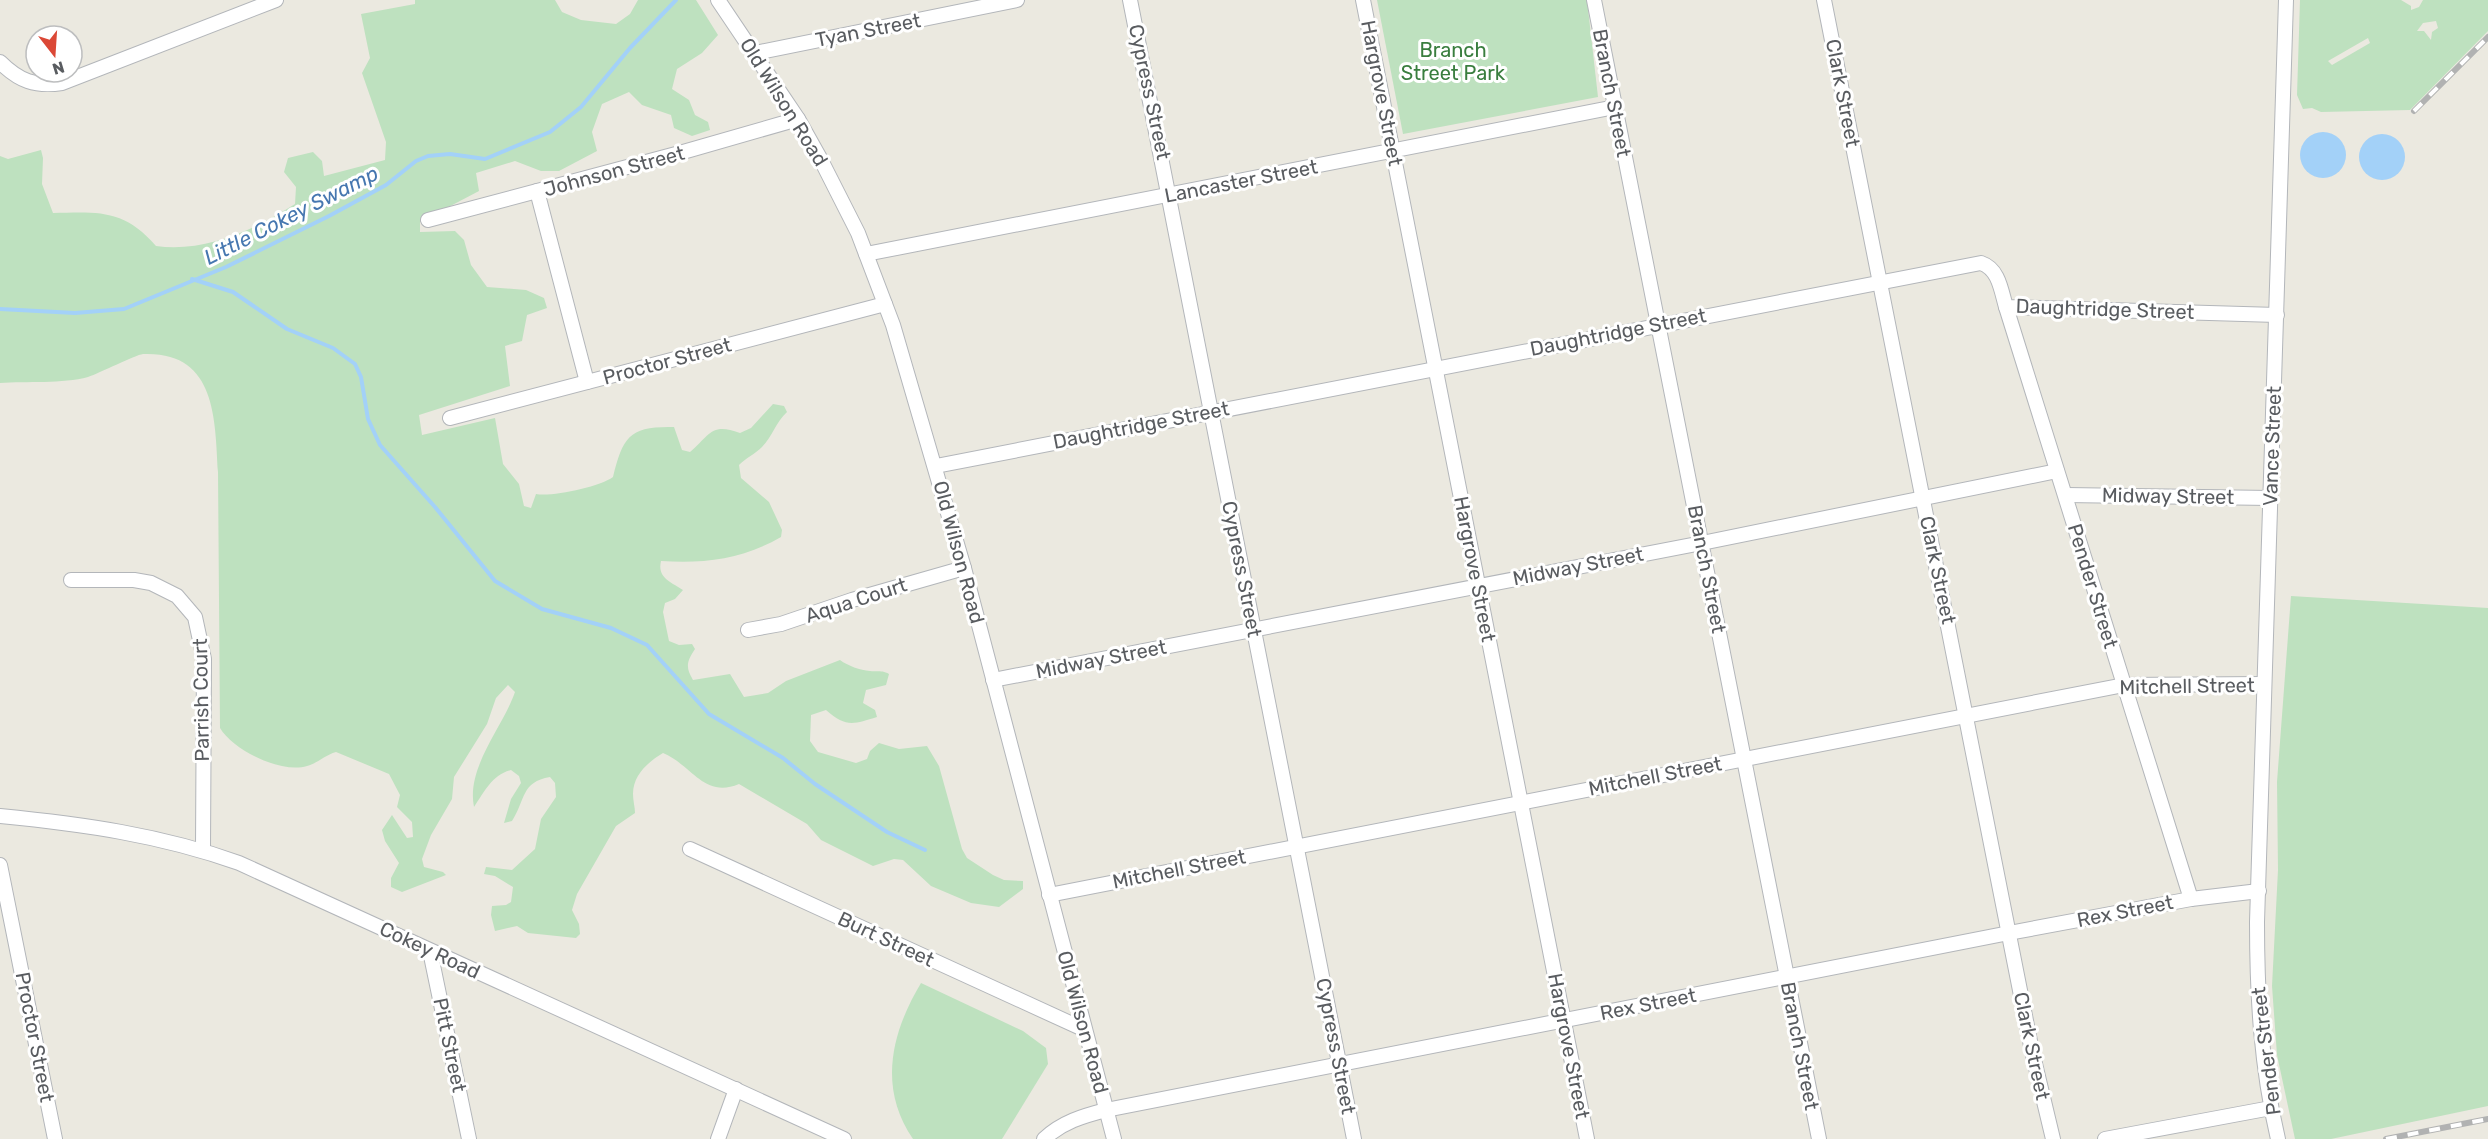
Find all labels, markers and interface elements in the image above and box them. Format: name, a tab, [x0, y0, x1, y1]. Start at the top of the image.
street label: Tyan Street	[813, 8, 923, 52]
street label: Hargrove Street	[1356, 18, 1408, 168]
street label: Cypress Street	[1124, 22, 1176, 162]
north arrow	[24, 24, 84, 84]
street label: Branch Street	[1588, 27, 1636, 159]
street label: Old Wilson Road	[735, 33, 833, 171]
street label: Clark Street	[1821, 37, 1865, 149]
park label: Branch Street Park	[1401, 38, 1506, 85]
text: N	[50, 57, 67, 79]
street label: Johnson Street	[541, 141, 687, 201]
street label: Lancaster Street	[1162, 154, 1320, 208]
water label: Little Cokey Swamp	[200, 160, 382, 270]
street label: Daughtridge Street	[2015, 294, 2195, 324]
street label: Daughtridge Street	[1528, 303, 1708, 361]
street label: Proctor Street	[600, 332, 734, 390]
street label: Vance Street	[2258, 385, 2286, 506]
street label: Daughtridge Street	[1051, 396, 1231, 454]
street label: Old Wilson Road	[928, 478, 990, 626]
street label: Midway Street	[2102, 483, 2235, 509]
street label: Hargrove Street	[1449, 494, 1501, 644]
street label: Cypress Street	[1217, 499, 1267, 639]
street label: Branch Street	[1683, 503, 1731, 635]
street label: Clark Street	[1915, 514, 1961, 626]
street label: Pender Street	[2063, 521, 2123, 651]
street label: Midway Street	[1511, 542, 1645, 590]
street label: Aqua Court	[802, 572, 910, 628]
street label: Midway Street	[1034, 635, 1168, 683]
street label: Parrish Court	[188, 638, 214, 762]
street label: Mitchell Street	[2119, 673, 2255, 699]
street label: Mitchell Street	[1586, 751, 1724, 801]
street label: Mitchell Street	[1110, 844, 1248, 894]
street label: Rex Street	[2075, 890, 2175, 932]
street label: Burt Street	[834, 906, 938, 972]
street label: Cokey Road	[376, 916, 484, 984]
street label: Old Wilson Road	[1052, 948, 1114, 1096]
street label: Proctor Street	[11, 970, 59, 1104]
street label: Hargrove Street	[1543, 971, 1595, 1121]
street label: Cypress Street	[1311, 976, 1361, 1116]
street label: Branch Street	[1776, 980, 1824, 1112]
street label: Rex Street	[1598, 983, 1698, 1025]
street label: Pender Street	[2246, 985, 2286, 1116]
street label: Clark Street	[2009, 990, 2055, 1102]
street label: Pitt Street	[428, 996, 472, 1095]

